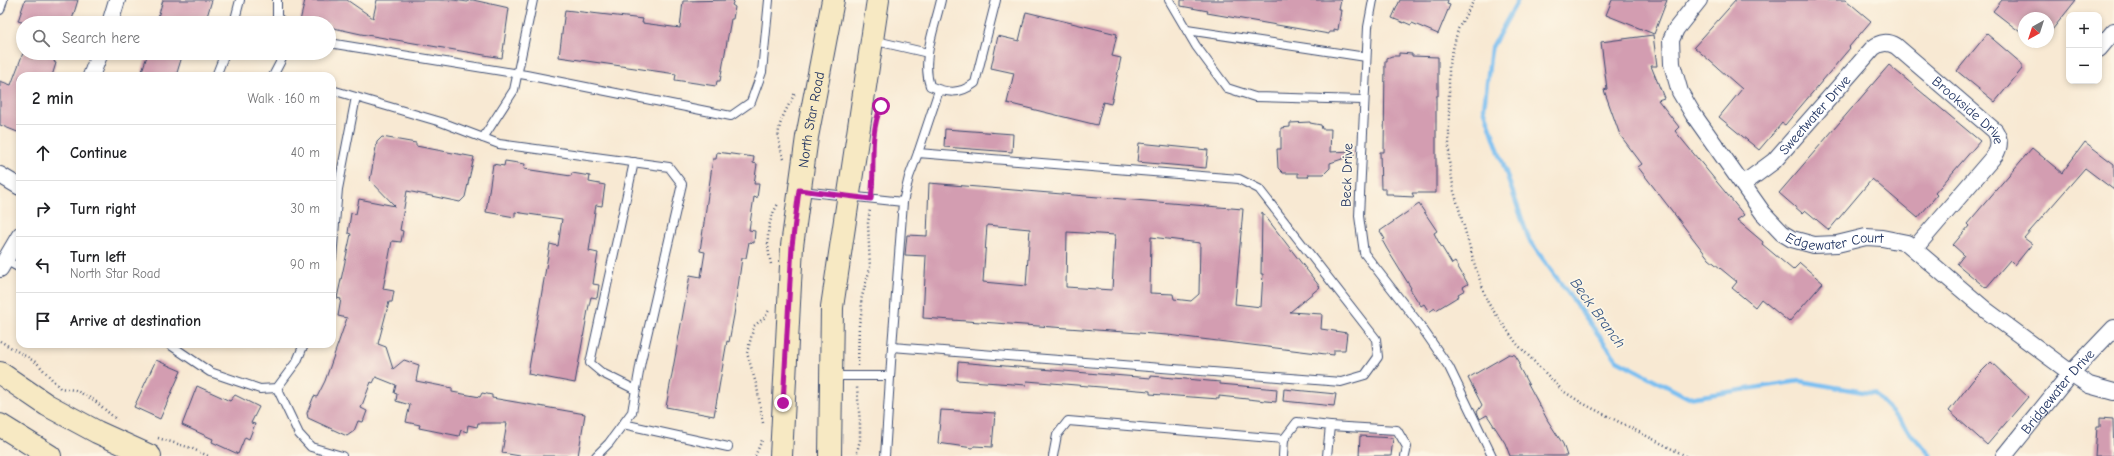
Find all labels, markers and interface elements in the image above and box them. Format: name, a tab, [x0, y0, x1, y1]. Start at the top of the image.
north arrow	[2018, 12, 2054, 48]
map controls	[2066, 12, 2102, 84]
button: +	[2066, 12, 2102, 48]
search box	[16, 16, 336, 60]
icon: search	[30, 27, 52, 49]
text: Search here	[62, 29, 140, 47]
button: −	[2066, 48, 2102, 84]
street label: North Star Road	[794, 70, 828, 169]
street label: Sweetwater Drive	[1775, 71, 1854, 158]
street label: Brookside Drive	[1929, 72, 2007, 145]
text: 2 min	[32, 89, 73, 108]
text: Walk · 160 m	[248, 91, 320, 106]
route start	[872, 97, 890, 115]
icon: ahead	[32, 142, 54, 164]
street label: Beck Drive	[1337, 143, 1357, 207]
text: Continue	[70, 144, 127, 162]
text: 40 m	[291, 145, 320, 160]
icon: right	[32, 198, 54, 220]
text: Turn right	[70, 200, 136, 218]
text: 30 m	[290, 201, 320, 216]
street label: Edgewater Court	[1783, 229, 1885, 254]
text: Turn left	[70, 248, 126, 266]
icon: left	[32, 254, 54, 276]
text: 90 m	[290, 257, 320, 272]
text: North Star Road	[70, 266, 160, 281]
water label: Beck Branch	[1566, 274, 1630, 352]
icon: arrive	[32, 310, 54, 332]
text: Arrive at destination	[70, 312, 201, 330]
street label: Bridgewater Drive	[2017, 345, 2098, 437]
route end	[774, 394, 792, 412]

